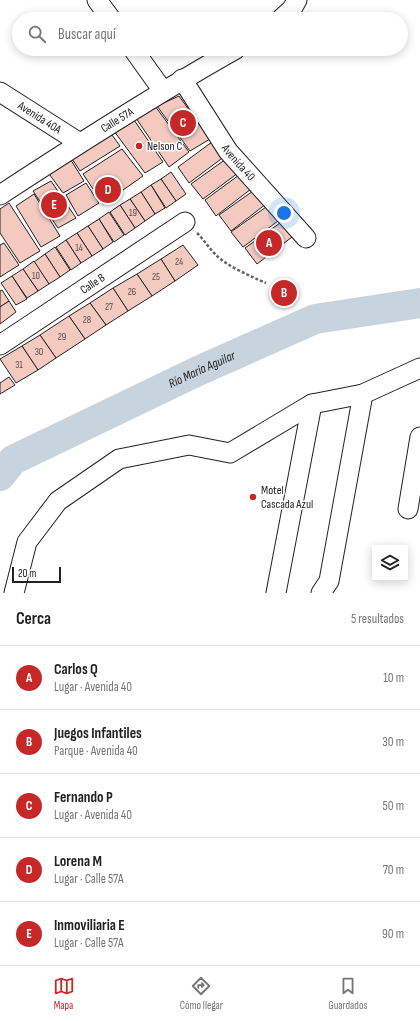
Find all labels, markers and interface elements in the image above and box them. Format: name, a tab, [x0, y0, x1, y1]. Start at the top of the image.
search box	[12, 12, 408, 56]
icon: search	[26, 23, 48, 45]
text: Buscar aquí	[58, 25, 116, 44]
street label: Avenida 40A	[14, 97, 65, 137]
street label: Calle 57A	[98, 104, 137, 136]
pin: C	[170, 108, 196, 138]
place label: Nelson C	[147, 139, 183, 154]
marker: Nelson C	[134, 141, 144, 151]
street label: Avenida 40	[218, 141, 259, 184]
pin: D	[95, 175, 121, 205]
pin: E	[41, 190, 67, 220]
your location	[274, 203, 294, 223]
house number: 19	[129, 207, 137, 219]
pin: A	[256, 228, 282, 258]
house number: 14	[75, 242, 83, 254]
house number: 24	[175, 256, 183, 268]
house number: 10	[32, 270, 40, 282]
street label: Calle B	[77, 270, 108, 297]
house number: 25	[152, 271, 160, 283]
pin: B	[271, 278, 297, 308]
house number: 26	[128, 286, 136, 298]
house number: 27	[105, 301, 113, 313]
house number: 28	[83, 314, 91, 326]
house number: 29	[58, 331, 66, 343]
house number: 30	[35, 346, 43, 358]
water label: Río María Aguilar	[166, 347, 239, 392]
house number: 31	[15, 359, 23, 371]
place label: Motel Cascada Azul	[261, 483, 313, 512]
marker: Motel Cascada Azul	[248, 492, 258, 502]
map controls	[372, 545, 408, 581]
button: layers	[372, 545, 408, 581]
scale bar	[12, 565, 61, 584]
text: 20 m	[18, 567, 36, 580]
text: Cerca	[16, 609, 51, 629]
text: 5 resultados	[351, 611, 404, 627]
text: Carlos Q	[54, 660, 98, 679]
text: A	[26, 670, 32, 686]
text: 10 m	[383, 670, 404, 686]
text: Lugar · Avenida 40	[54, 679, 132, 695]
text: Juegos Infantiles	[54, 724, 142, 743]
text: B	[26, 734, 32, 750]
text: 30 m	[382, 734, 404, 750]
text: Parque · Avenida 40	[54, 743, 138, 759]
text: Fernando P	[54, 788, 113, 807]
text: C	[26, 798, 32, 814]
text: 50 m	[383, 798, 404, 814]
text: Lugar · Avenida 40	[54, 807, 132, 823]
text: Lorena M	[54, 852, 102, 871]
text: D	[26, 862, 32, 878]
text: 70 m	[383, 862, 404, 878]
text: Lugar · Calle 57A	[54, 871, 124, 887]
text: Inmoviliaria E	[54, 916, 125, 935]
text: E	[26, 926, 32, 942]
text: 90 m	[382, 926, 404, 942]
text: Lugar · Calle 57A	[54, 935, 124, 951]
tab: Mapa	[53, 975, 75, 1012]
tab: Cómo llegar	[180, 975, 223, 1012]
tab: Guardados	[328, 975, 367, 1012]

